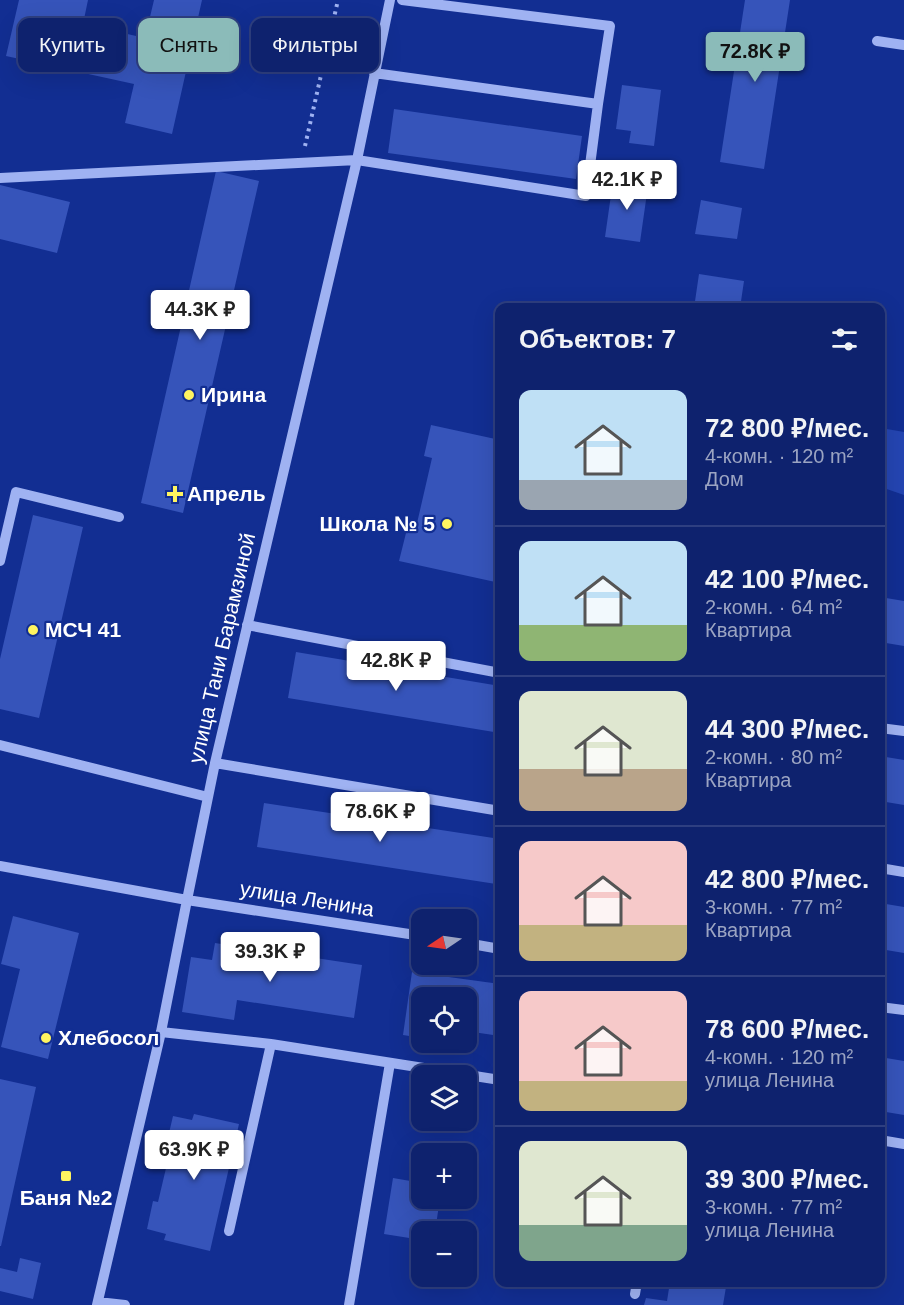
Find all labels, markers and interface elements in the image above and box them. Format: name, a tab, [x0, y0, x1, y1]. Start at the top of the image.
chip: Купить	[18, 18, 126, 72]
chip: Снять	[138, 18, 239, 72]
chip: Фильтры	[251, 18, 379, 72]
pin: 72.8K ₽	[700, 32, 810, 83]
text: 72.8K ₽	[720, 40, 790, 62]
pin: 42.1K ₽	[572, 160, 682, 211]
text: 42.1K ₽	[592, 168, 662, 190]
pin: 44.3K ₽	[145, 290, 255, 341]
text: 44.3K ₽	[165, 298, 235, 320]
icon: filters	[828, 323, 861, 356]
text: Объектов: 7	[519, 324, 676, 354]
place label: Ирина	[201, 383, 267, 406]
marker: Ирина	[182, 388, 196, 402]
text: 72 800 ₽/мес.	[705, 413, 869, 443]
icon: home	[567, 414, 639, 486]
text: 4-комн. · 120 m²	[705, 445, 853, 467]
text: Дом	[705, 468, 744, 490]
place label: Апрель	[187, 482, 266, 505]
marker: Апрель	[168, 487, 182, 501]
place label: Школа № 5	[320, 512, 435, 535]
marker: Школа № 5	[440, 517, 454, 531]
street label: улица Тани Барамзиной	[184, 530, 259, 765]
text: 42 100 ₽/мес.	[705, 564, 869, 594]
icon: home	[567, 565, 639, 637]
text: 2-комн. · 64 m²	[705, 596, 842, 618]
place label: МСЧ 41	[45, 618, 121, 641]
text: Квартира	[705, 619, 791, 641]
marker: МСЧ 41	[26, 623, 40, 637]
pin: 42.8K ₽	[341, 641, 451, 692]
text: 42.8K ₽	[361, 649, 431, 671]
text: 44 300 ₽/мес.	[705, 714, 869, 744]
icon: home	[567, 715, 639, 787]
text: 2-комн. · 80 m²	[705, 746, 842, 768]
text: Квартира	[705, 769, 791, 791]
pin: 78.6K ₽	[325, 792, 435, 843]
text: 78.6K ₽	[345, 800, 415, 822]
text: 42 800 ₽/мес.	[705, 864, 869, 894]
icon: home	[567, 865, 639, 937]
street label: улица Ленина	[238, 877, 376, 921]
text: 3-комн. · 77 m²	[705, 896, 842, 918]
north arrow	[411, 909, 477, 975]
map controls	[411, 909, 477, 1287]
text: Квартира	[705, 919, 791, 941]
pin: 39.3K ₽	[215, 932, 325, 983]
text: 39.3K ₽	[235, 940, 305, 962]
button: locate	[411, 987, 477, 1053]
text: 78 600 ₽/мес.	[705, 1014, 869, 1044]
icon: home	[567, 1015, 639, 1087]
place label: Хлебосол	[58, 1026, 159, 1049]
marker: Хлебосол	[39, 1031, 53, 1045]
text: 4-комн. · 120 m²	[705, 1046, 853, 1068]
button: layers	[411, 1065, 477, 1131]
text: улица Ленина	[705, 1069, 834, 1091]
pin: 63.9K ₽	[139, 1130, 249, 1181]
text: 63.9K ₽	[159, 1138, 229, 1160]
button: +	[411, 1143, 477, 1209]
text: 39 300 ₽/мес.	[705, 1164, 869, 1194]
icon: home	[567, 1165, 639, 1237]
marker: Баня №2	[59, 1169, 73, 1183]
place label: Баня №2	[20, 1186, 112, 1209]
text: 3-комн. · 77 m²	[705, 1196, 842, 1218]
text: улица Ленина	[705, 1219, 834, 1241]
button: −	[411, 1221, 477, 1287]

